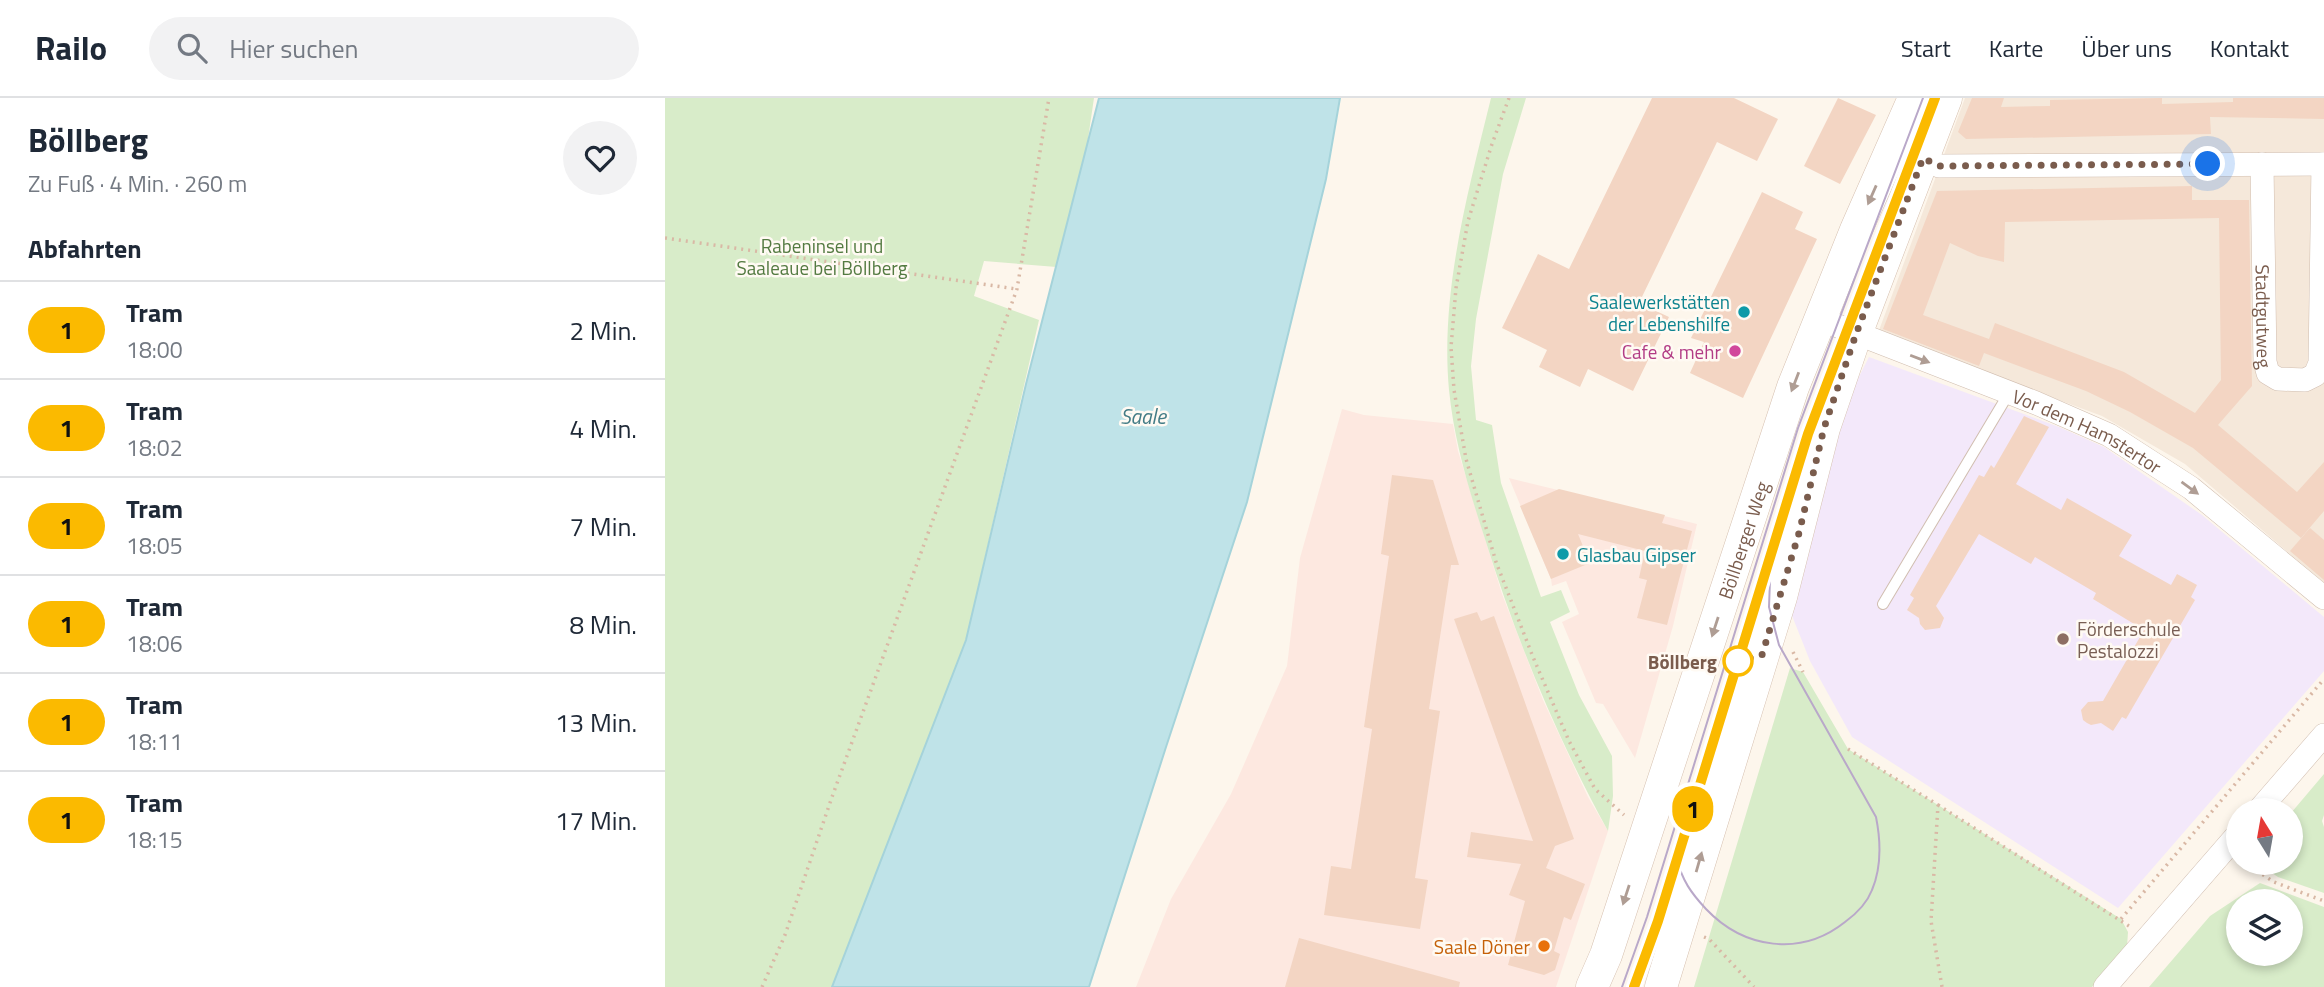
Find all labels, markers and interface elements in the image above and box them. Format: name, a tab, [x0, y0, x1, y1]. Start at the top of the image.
search box	[149, 17, 639, 80]
text: Railo	[35, 23, 107, 73]
icon: search	[173, 29, 211, 67]
text: Hier suchen	[229, 29, 359, 68]
text: Start	[1901, 30, 1951, 66]
text: Karte	[1989, 30, 2043, 66]
text: Über uns	[2081, 30, 2172, 66]
text: Kontakt	[2210, 30, 2289, 66]
text: Böllberg	[28, 115, 148, 165]
button: heart	[563, 121, 637, 195]
your location	[2190, 146, 2225, 181]
text: Zu Fuß · 4 Min. · 260 m	[28, 166, 247, 201]
one-way arrow	[1866, 184, 1877, 205]
text: Abfahrten	[28, 229, 142, 268]
park label: Rabeninsel und Saaleaue bei Böllberg	[737, 231, 908, 282]
street label: Stadtgutweg	[2249, 264, 2281, 372]
place label: Saalewerkstätten der Lebenshilfe	[1589, 287, 1730, 338]
text: Tram	[126, 293, 183, 332]
marker: Saalewerkstätten der Lebenshilfe	[1736, 304, 1752, 320]
text: 2 Min.	[570, 311, 637, 350]
text: 1	[60, 312, 73, 348]
text: 18:00	[126, 332, 183, 367]
place label: Cafe & mehr	[1622, 337, 1721, 366]
marker: Cafe & mehr	[1727, 343, 1743, 359]
one-way arrow	[1910, 353, 1931, 364]
one-way arrow	[1789, 371, 1800, 392]
street label: Vor dem Hamstertor	[2008, 381, 2168, 480]
text: Tram	[126, 391, 183, 430]
water label: Saale	[1120, 400, 1167, 432]
text: 4 Min.	[570, 409, 637, 448]
text: 1	[60, 410, 73, 446]
text: 18:02	[126, 430, 183, 465]
street label: Böllberger Weg	[1710, 477, 1776, 603]
one-way arrow	[2181, 481, 2199, 495]
text: Tram	[126, 489, 183, 528]
text: 7 Min.	[570, 507, 637, 546]
text: 1	[60, 508, 73, 544]
text: 18:05	[126, 528, 183, 563]
place label: Glasbau Gipser	[1577, 540, 1697, 569]
marker: Glasbau Gipser	[1555, 546, 1571, 562]
text: Tram	[126, 587, 183, 626]
text: 8 Min.	[570, 605, 637, 644]
text: 1	[60, 606, 73, 642]
place label: Förderschule Pestalozzi	[2077, 614, 2181, 665]
one-way arrow	[1709, 617, 1719, 638]
text: 18:06	[126, 626, 183, 661]
marker: Förderschule Pestalozzi	[2055, 631, 2071, 647]
marker: Böllberg	[1723, 646, 1753, 676]
place label: Böllberg	[1648, 647, 1717, 676]
text: Tram	[126, 685, 183, 724]
text: 13 Min.	[555, 703, 637, 742]
text: 1	[60, 704, 73, 740]
text: 18:11	[126, 724, 183, 759]
text: Tram	[126, 783, 183, 822]
line badge: 1	[1670, 786, 1716, 832]
text: 1	[1686, 791, 1700, 827]
north arrow	[2226, 798, 2303, 875]
map controls	[2226, 798, 2303, 966]
text: 17 Min.	[555, 801, 637, 840]
text: 1	[60, 802, 73, 838]
text: 18:15	[126, 822, 183, 857]
one-way arrow	[1695, 851, 1705, 872]
one-way arrow	[1620, 884, 1631, 905]
button: layers	[2226, 889, 2303, 966]
place label: Saale Döner	[1434, 932, 1530, 961]
marker: Saale Döner	[1536, 938, 1552, 954]

